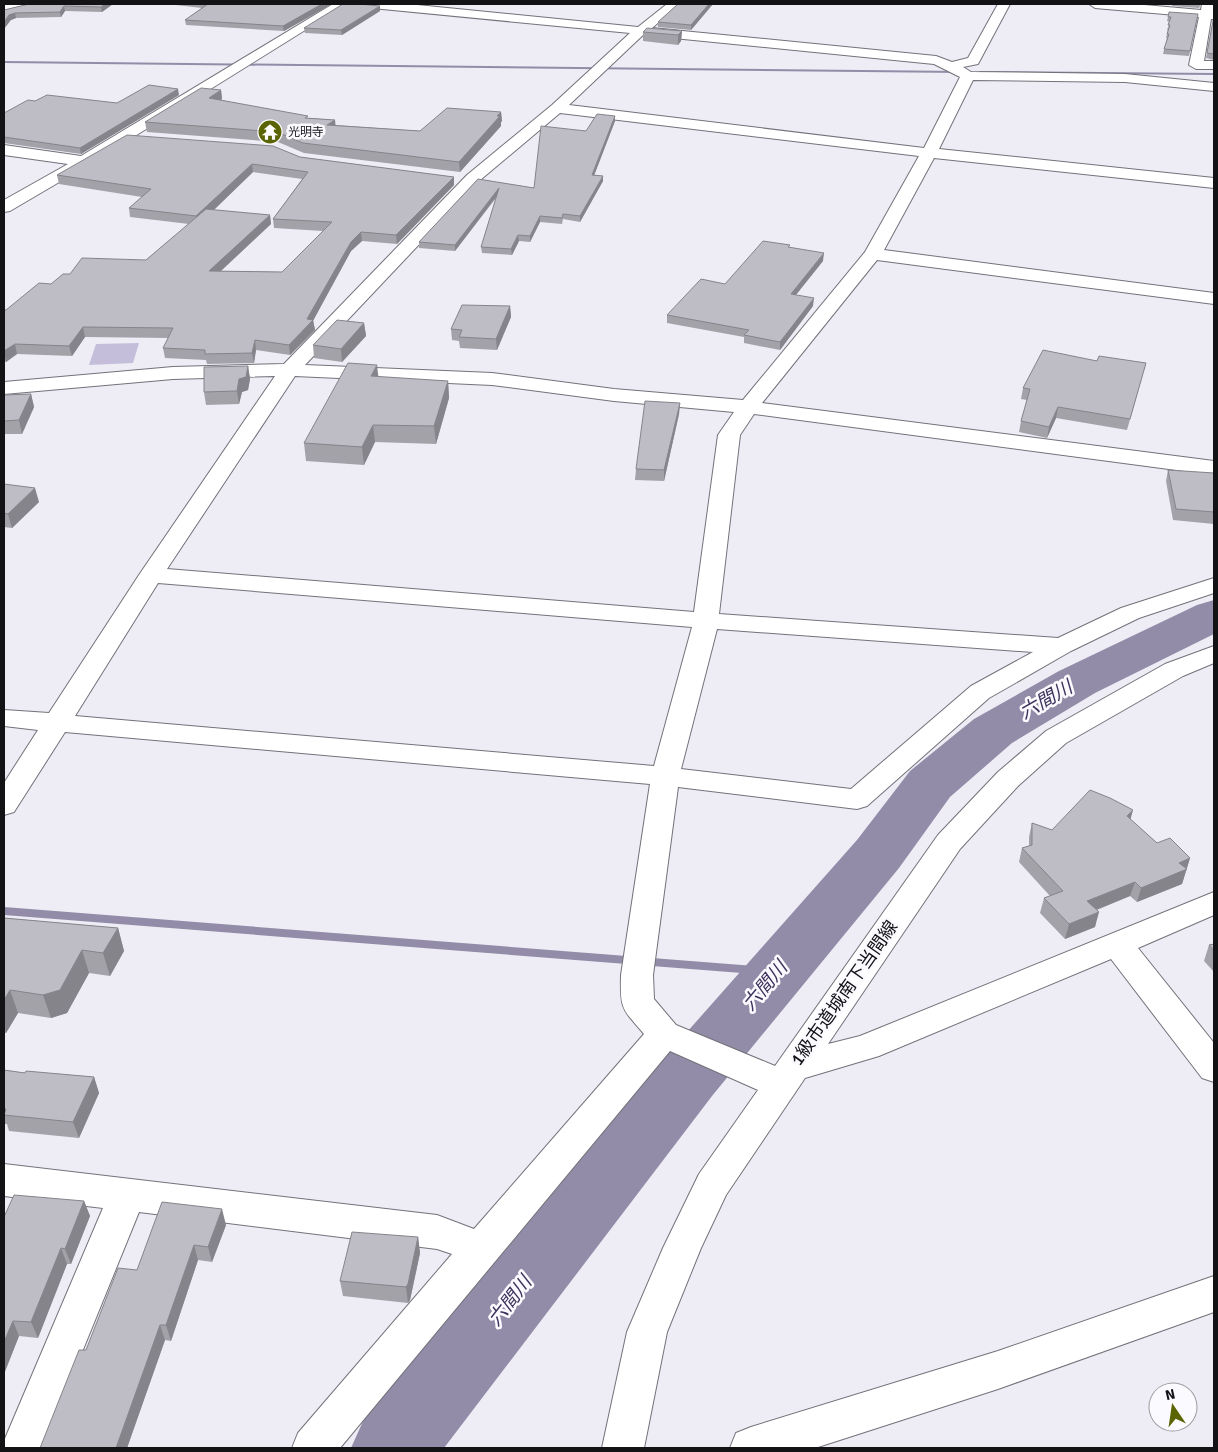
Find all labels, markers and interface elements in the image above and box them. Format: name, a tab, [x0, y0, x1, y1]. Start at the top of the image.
temple icon: 光明寺	[257, 119, 283, 145]
place label: 光明寺	[288, 125, 324, 140]
water label: 六間川	[1015, 674, 1078, 725]
street label: 1級市道城南下当間線	[786, 916, 902, 1070]
water label: 六間川	[737, 955, 794, 1016]
water label: 六間川	[483, 1270, 538, 1331]
north arrow	[1148, 1382, 1198, 1432]
text: N	[1164, 1385, 1177, 1404]

